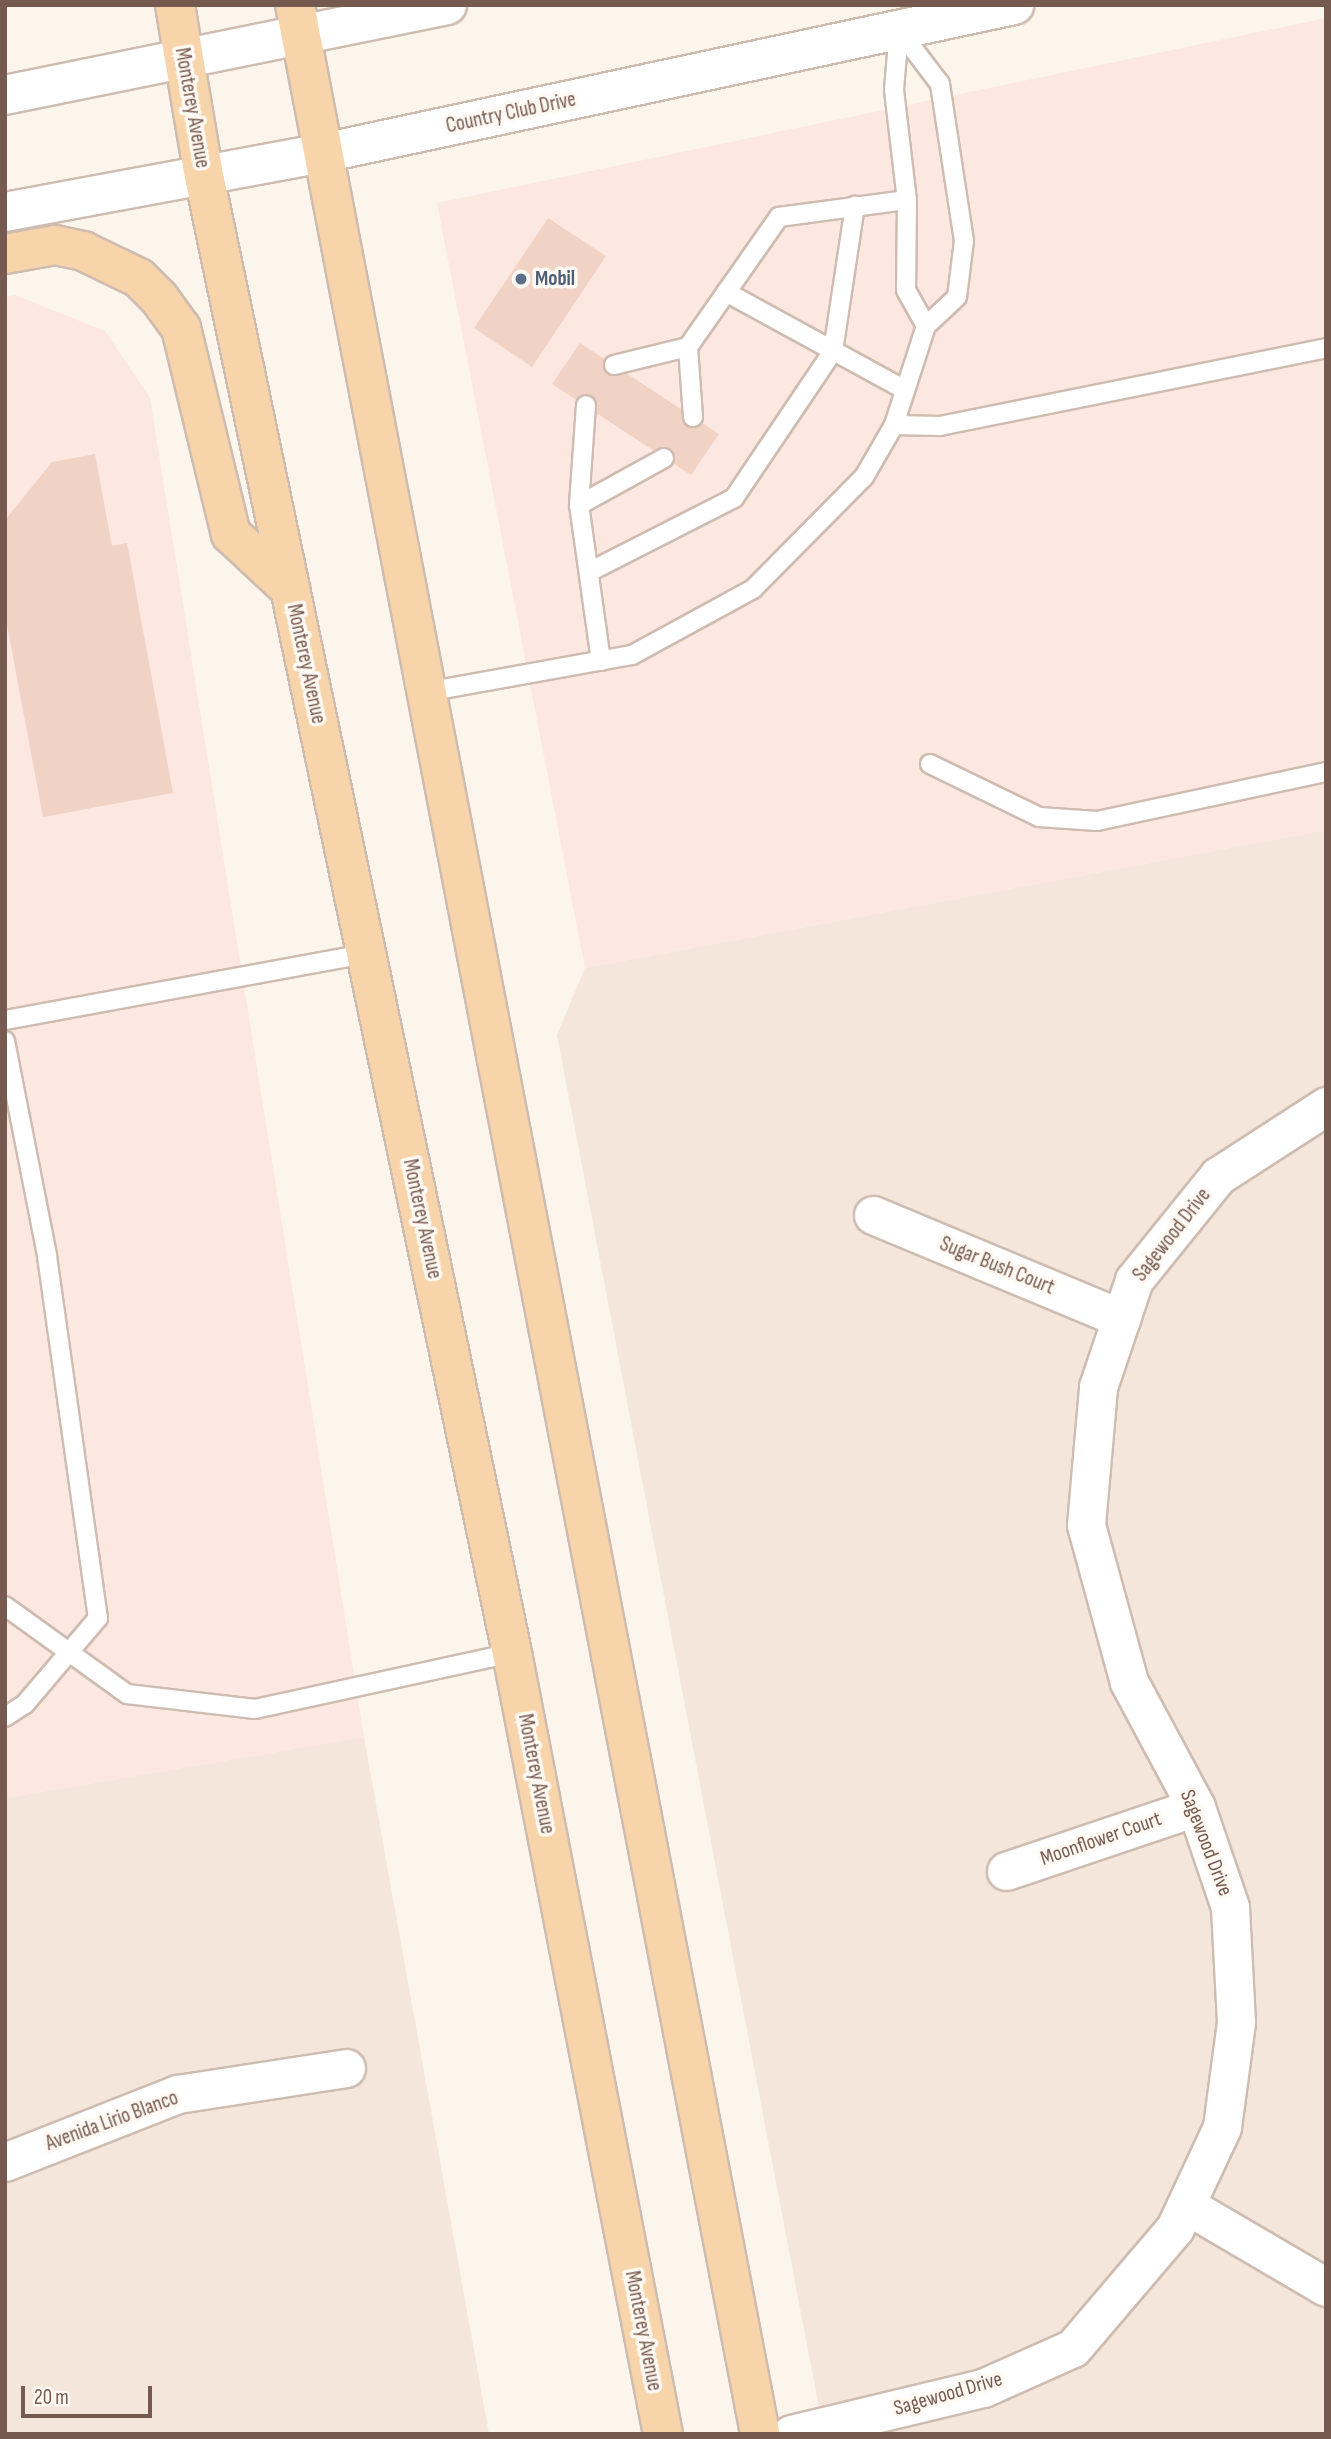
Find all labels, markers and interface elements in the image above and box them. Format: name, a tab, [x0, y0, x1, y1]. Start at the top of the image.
street label: Monterey Avenue	[169, 46, 215, 170]
street label: Country Club Drive	[444, 87, 578, 139]
place label: Mobil	[535, 266, 575, 292]
marker: Mobil	[513, 271, 529, 287]
street label: Monterey Avenue	[281, 602, 331, 726]
street label: Monterey Avenue	[397, 1157, 447, 1281]
street label: Sagewood Drive	[1128, 1183, 1216, 1287]
street label: Sugar Bush Court	[936, 1232, 1058, 1300]
street label: Monterey Avenue	[512, 1712, 560, 1836]
street label: Sagewood Drive	[1174, 1786, 1238, 1900]
street label: Moonflower Court	[1037, 1807, 1165, 1871]
street label: Avenida Lirio Blanco	[42, 2085, 182, 2157]
street label: Monterey Avenue	[619, 2269, 667, 2393]
street label: Sagewood Drive	[891, 2367, 1005, 2421]
scale bar	[24, 2372, 156, 2416]
text: 20 m	[34, 2385, 69, 2410]

